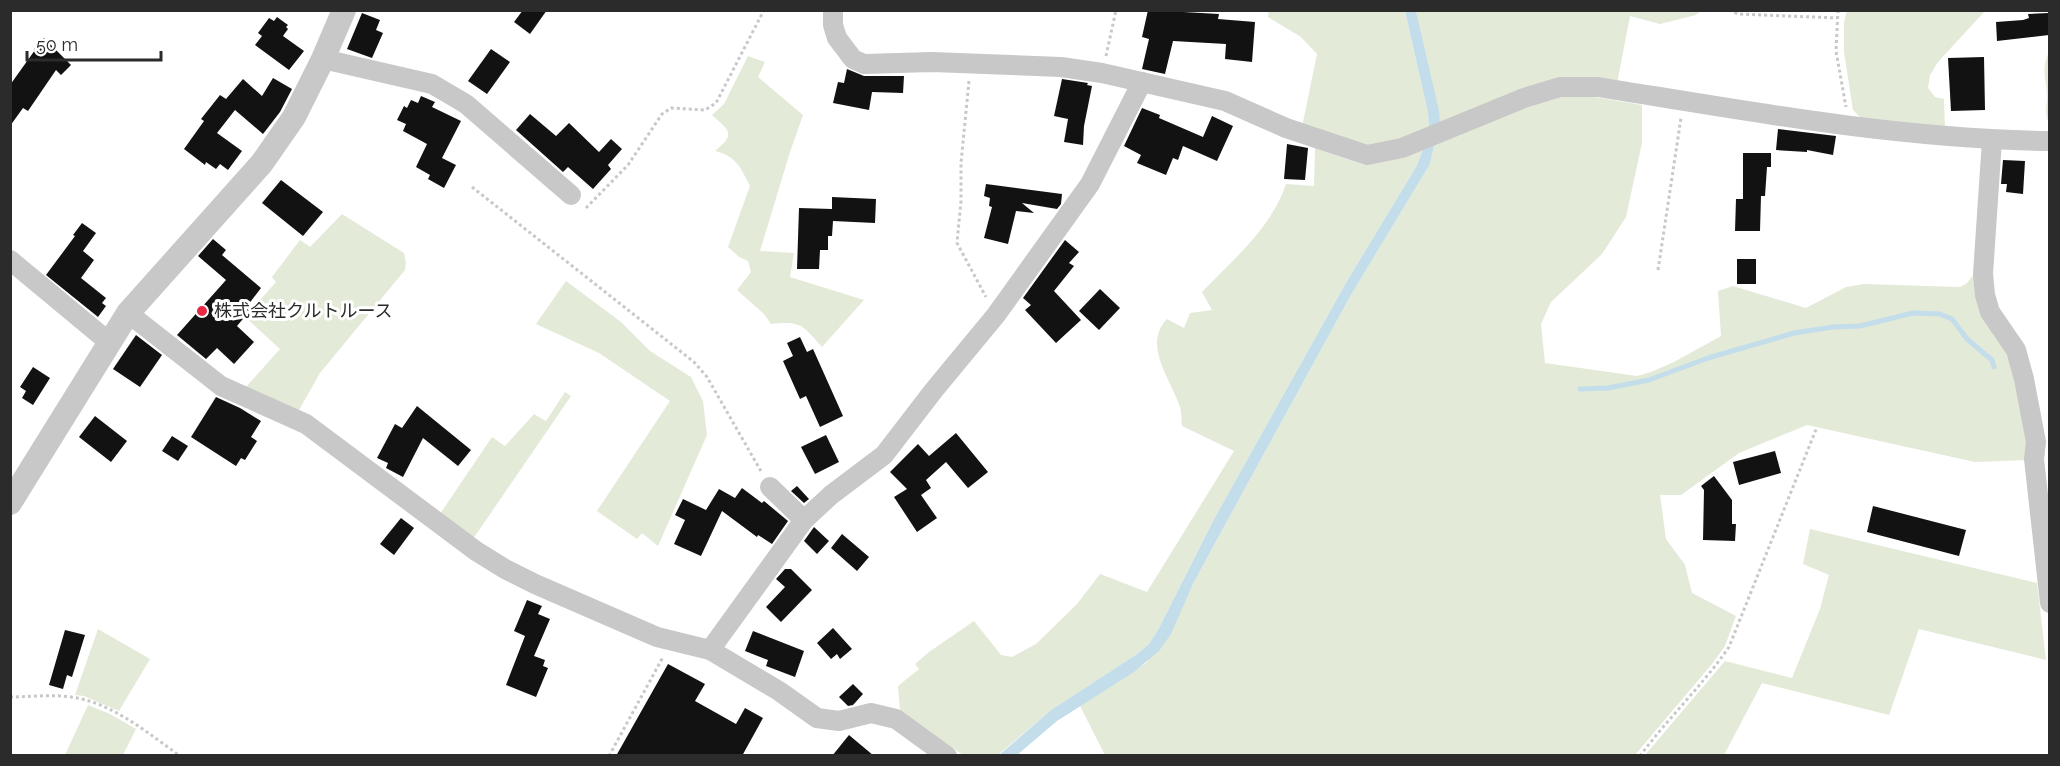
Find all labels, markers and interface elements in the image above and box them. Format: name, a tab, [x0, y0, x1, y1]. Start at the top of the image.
scale bar	[27, 24, 160, 62]
text: 50 m	[36, 34, 78, 55]
place label: 株式会社クルトルース	[214, 300, 393, 321]
marker: 株式会社クルトルース	[195, 304, 209, 318]

